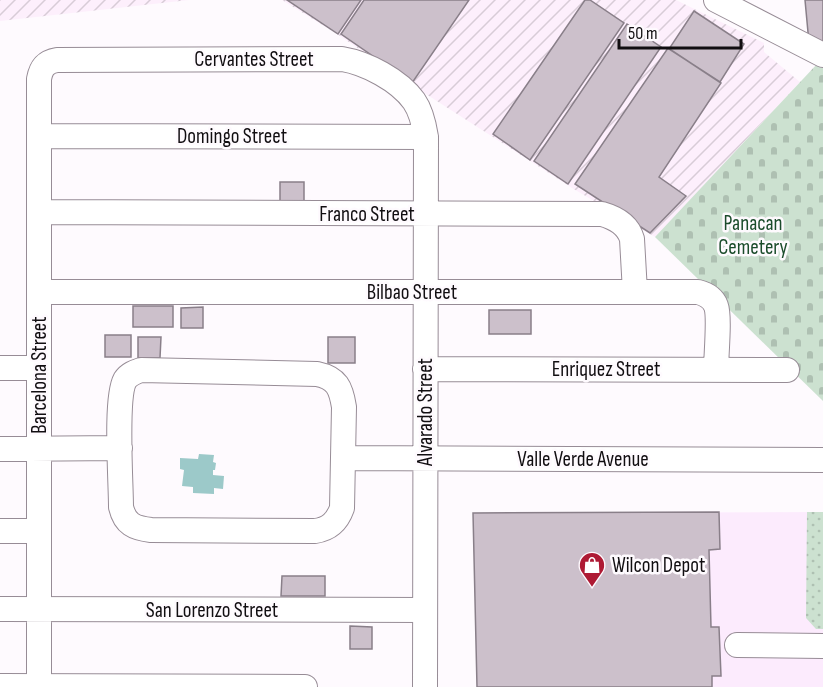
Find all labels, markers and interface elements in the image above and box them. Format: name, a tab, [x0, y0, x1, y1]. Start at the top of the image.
scale bar	[619, 12, 740, 50]
text: 50 m	[628, 23, 658, 44]
street label: Cervantes Street	[194, 47, 314, 72]
street label: Domingo Street	[177, 124, 287, 149]
street label: Franco Street	[319, 202, 415, 227]
park label: Panacan Cemetery	[718, 211, 788, 260]
street label: Bilbao Street	[367, 280, 457, 305]
street label: Barcelona Street	[27, 316, 52, 434]
street label: Enriquez Street	[552, 357, 660, 382]
street label: Alvarado Street	[413, 358, 438, 467]
street label: Valle Verde Avenue	[517, 447, 649, 472]
shop icon: Wilcon Depot	[577, 550, 607, 588]
place label: Wilcon Depot	[612, 553, 705, 578]
street label: San Lorenzo Street	[146, 598, 278, 623]

